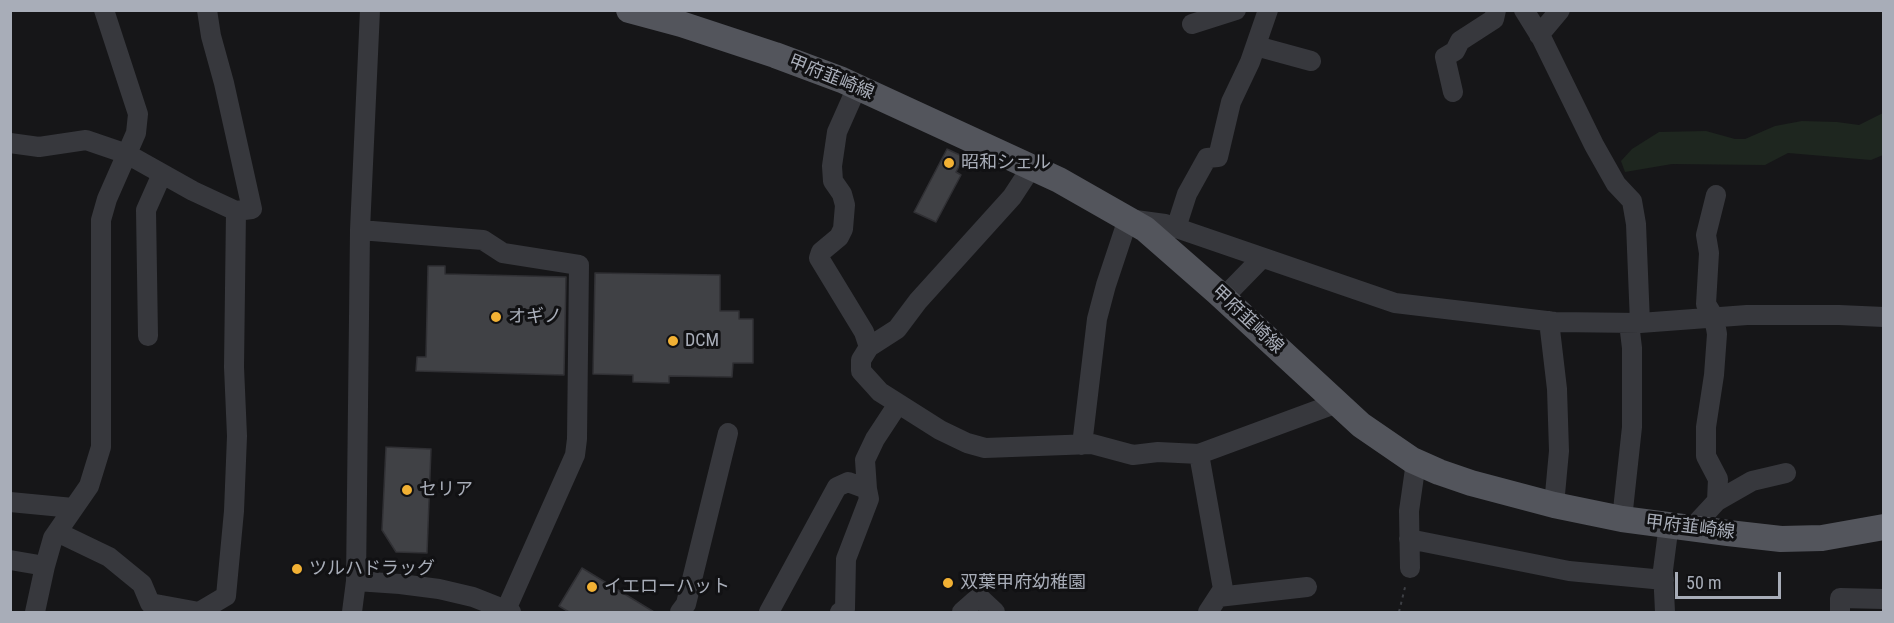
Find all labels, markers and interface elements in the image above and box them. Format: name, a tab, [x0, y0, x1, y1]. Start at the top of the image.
street label: 甲府韮崎線	[785, 51, 877, 105]
place label: 昭和シェル	[961, 152, 1051, 174]
marker: 昭和シェル	[942, 156, 956, 170]
street label: 甲府韮崎線	[1207, 281, 1287, 359]
place label: オギノ	[508, 306, 562, 328]
marker: オギノ	[489, 310, 503, 324]
place label: DCM	[685, 330, 719, 352]
marker: DCM	[666, 334, 680, 348]
place label: セリア	[419, 479, 473, 501]
marker: セリア	[400, 483, 414, 497]
street label: 甲府韮崎線	[1644, 512, 1736, 544]
place label: ツルハドラッグ	[309, 558, 435, 580]
scale bar	[1678, 560, 1784, 598]
marker: ツルハドラッグ	[290, 562, 304, 576]
place label: 双葉甲府幼稚園	[960, 572, 1086, 594]
text: 50 m	[1686, 572, 1721, 593]
place label: イエローハット	[604, 576, 730, 598]
marker: 双葉甲府幼稚園	[941, 576, 955, 590]
marker: イエローハット	[585, 580, 599, 594]

